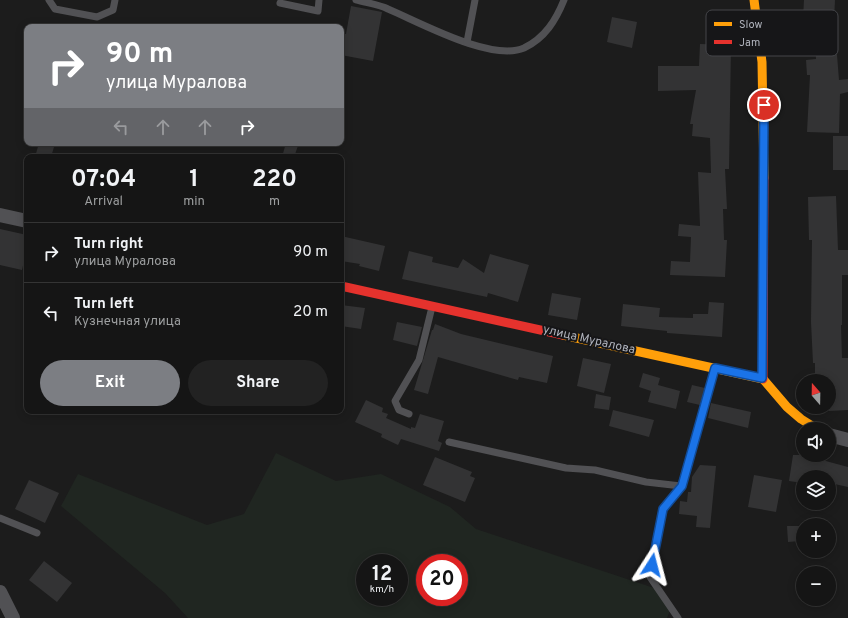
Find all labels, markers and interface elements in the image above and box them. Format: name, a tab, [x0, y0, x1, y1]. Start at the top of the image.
legend	[706, 10, 838, 56]
text: Slow	[739, 18, 762, 32]
text: Jam	[739, 36, 760, 50]
text: 90 m	[106, 37, 173, 73]
icon: right	[40, 40, 92, 92]
text: улица Муралова	[106, 72, 247, 95]
pin	[747, 88, 781, 122]
icon: arrive	[753, 94, 775, 116]
icon: left	[110, 116, 132, 138]
icon: ahead	[152, 116, 174, 138]
icon: ahead	[194, 116, 216, 138]
icon: right	[236, 116, 258, 138]
text: 07:04	[71, 165, 136, 195]
text: 1	[189, 165, 199, 195]
text: 220	[252, 165, 297, 195]
text: Arrival	[84, 194, 123, 210]
text: min	[183, 194, 205, 210]
text: m	[269, 194, 280, 210]
text: Turn right	[74, 235, 143, 254]
icon: right	[40, 242, 62, 264]
text: 90 m	[293, 243, 328, 262]
text: улица Муралова	[74, 254, 176, 270]
text: Turn left	[74, 295, 134, 314]
icon: left	[40, 302, 62, 324]
text: 20 m	[293, 303, 328, 322]
text: Кузнечная улица	[74, 314, 181, 330]
street label: улица Муралова	[541, 322, 637, 358]
button: Exit	[40, 360, 180, 406]
button: Share	[188, 360, 328, 406]
north arrow	[796, 374, 836, 414]
map controls	[796, 374, 836, 606]
button: sound	[796, 422, 836, 462]
button: layers	[796, 470, 836, 510]
button: +	[796, 518, 836, 558]
position arrow	[631, 544, 673, 586]
speed limit sign: 20	[416, 554, 468, 606]
text: 12	[372, 562, 392, 588]
button: −	[796, 566, 836, 606]
text: km/h	[370, 583, 394, 596]

